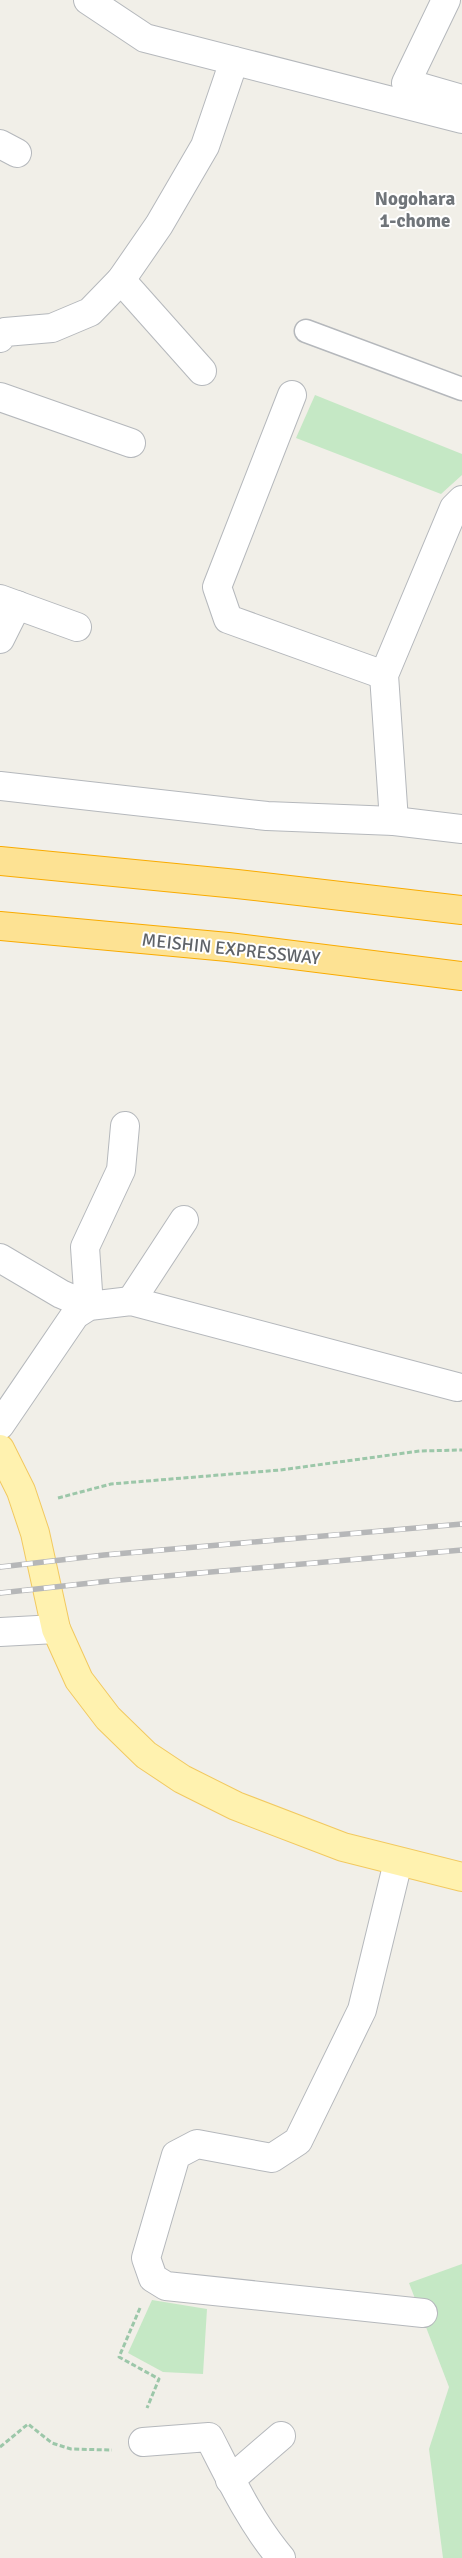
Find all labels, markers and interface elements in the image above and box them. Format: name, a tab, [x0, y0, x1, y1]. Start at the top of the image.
district label: Nogohara 1-chome	[375, 187, 455, 233]
street label: MEISHIN EXPRESSWAY	[141, 929, 321, 969]

